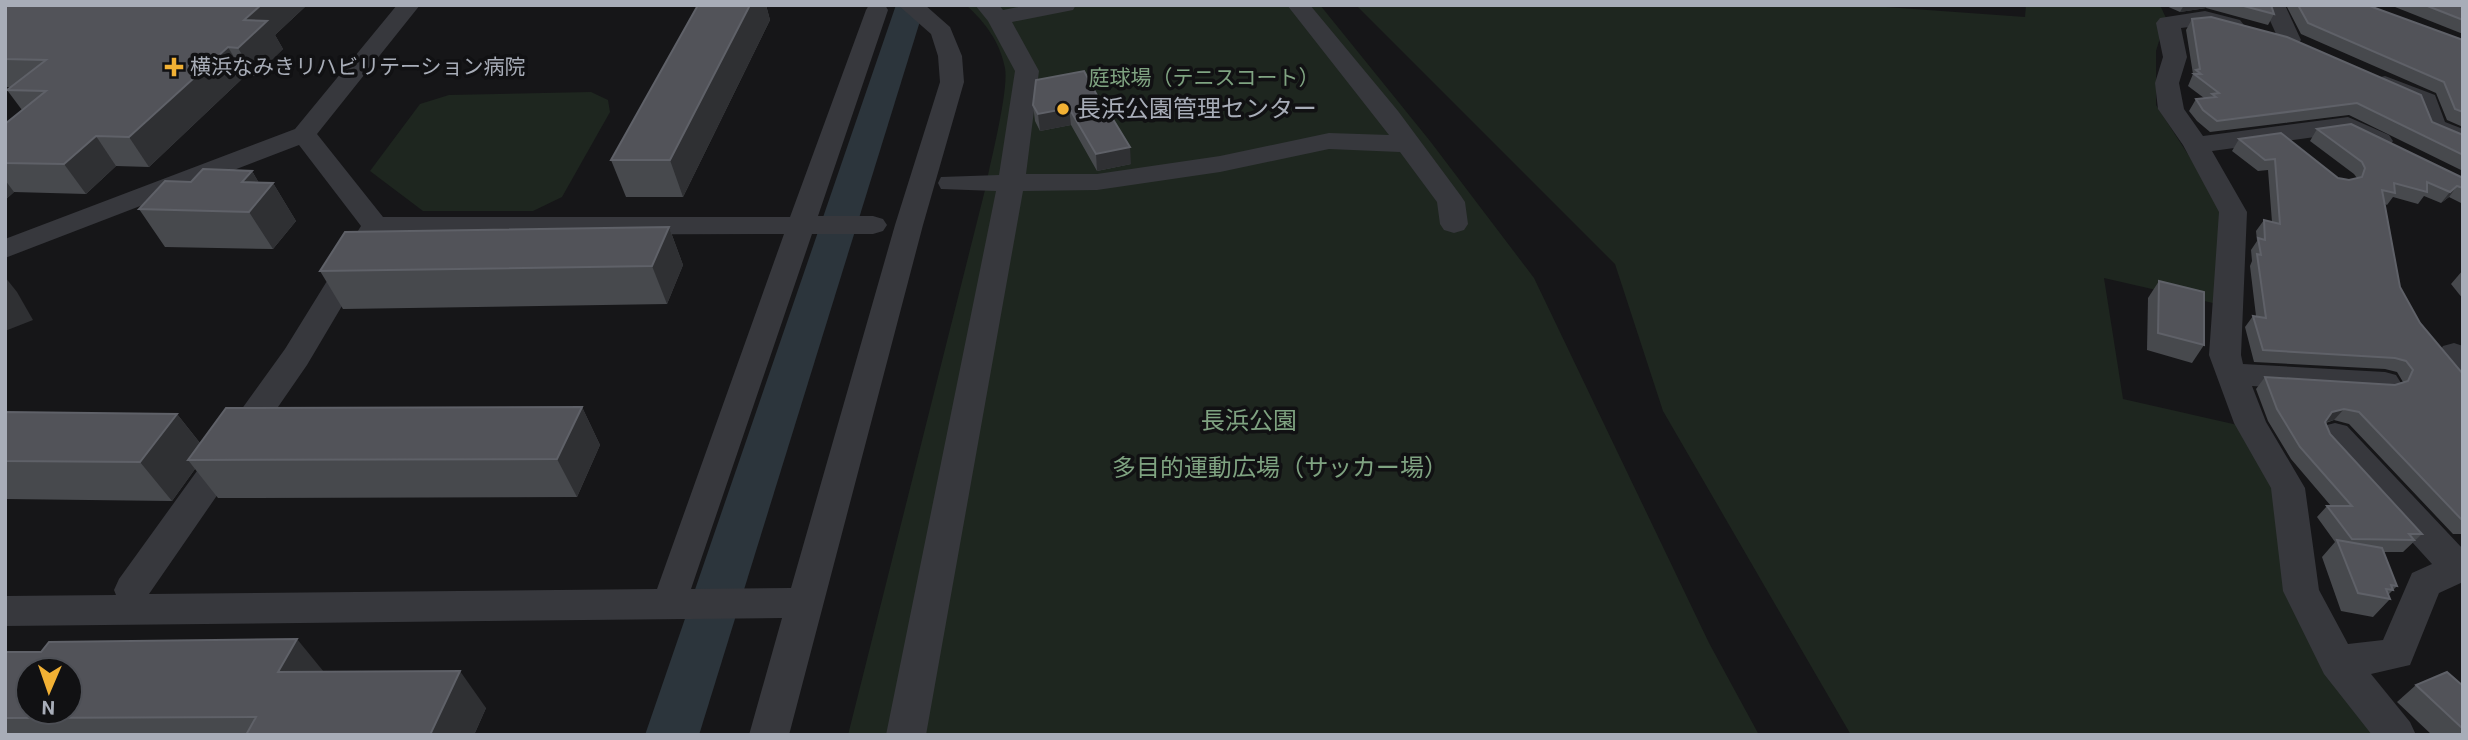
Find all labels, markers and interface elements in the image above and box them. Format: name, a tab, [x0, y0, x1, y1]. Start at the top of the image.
place label: 横浜なみきリハビリテーション病院	[190, 55, 526, 79]
marker: 横浜なみきリハビリテーション病院	[164, 57, 184, 77]
park label: 庭球場（テニスコート）	[1089, 66, 1320, 90]
place label: 長浜公園管理センター	[1077, 95, 1317, 123]
marker: 長浜公園管理センター	[1055, 101, 1071, 117]
park label: 長浜公園	[1201, 407, 1297, 435]
park label: 多目的運動広場（サッカー場）	[1112, 454, 1448, 482]
north arrow	[14, 656, 84, 726]
text: N	[41, 696, 56, 719]

